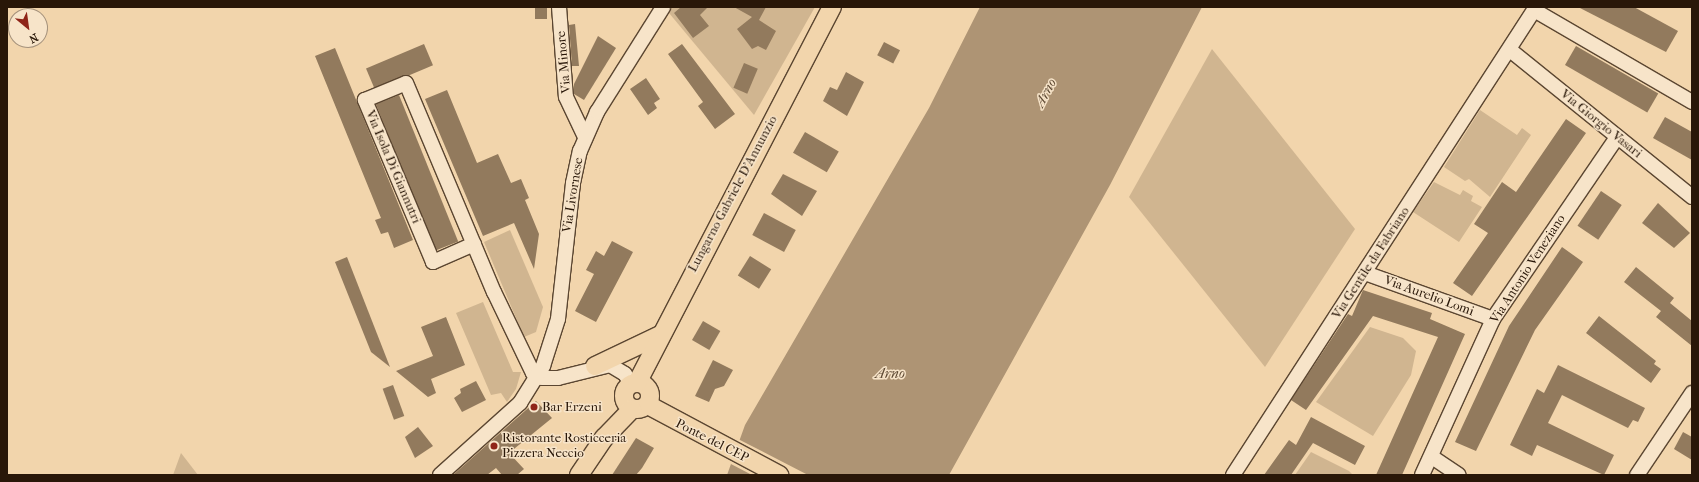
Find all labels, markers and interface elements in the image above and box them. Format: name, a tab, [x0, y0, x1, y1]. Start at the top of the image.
north arrow	[8, 8, 48, 48]
text: N	[27, 30, 40, 46]
street label: Via Minore	[553, 30, 575, 94]
water label: Arno	[1032, 76, 1060, 110]
street label: Via Giorgio Vasari	[1557, 86, 1645, 162]
street label: Via Isola Di Giannutri	[362, 108, 424, 226]
street label: Lungarno Gabriele D'Annunzio	[685, 113, 781, 275]
street label: Via Livornese	[559, 156, 587, 234]
street label: Via Gentile da Fabriano	[1329, 204, 1413, 322]
street label: Via Antonio Veneziano	[1487, 212, 1569, 326]
street label: Via Aurelio Lomi	[1382, 273, 1476, 319]
water label: Arno	[875, 366, 905, 382]
place label: Bar Erzeni	[542, 399, 602, 415]
marker: Bar Erzeni	[529, 402, 539, 412]
street label: Ponte del CEP	[673, 416, 751, 466]
place label: Ristorante Rosticceria Pizzera Neccio	[502, 431, 626, 462]
marker: Ristorante Rosticceria Pizzera Neccio	[489, 441, 499, 451]

